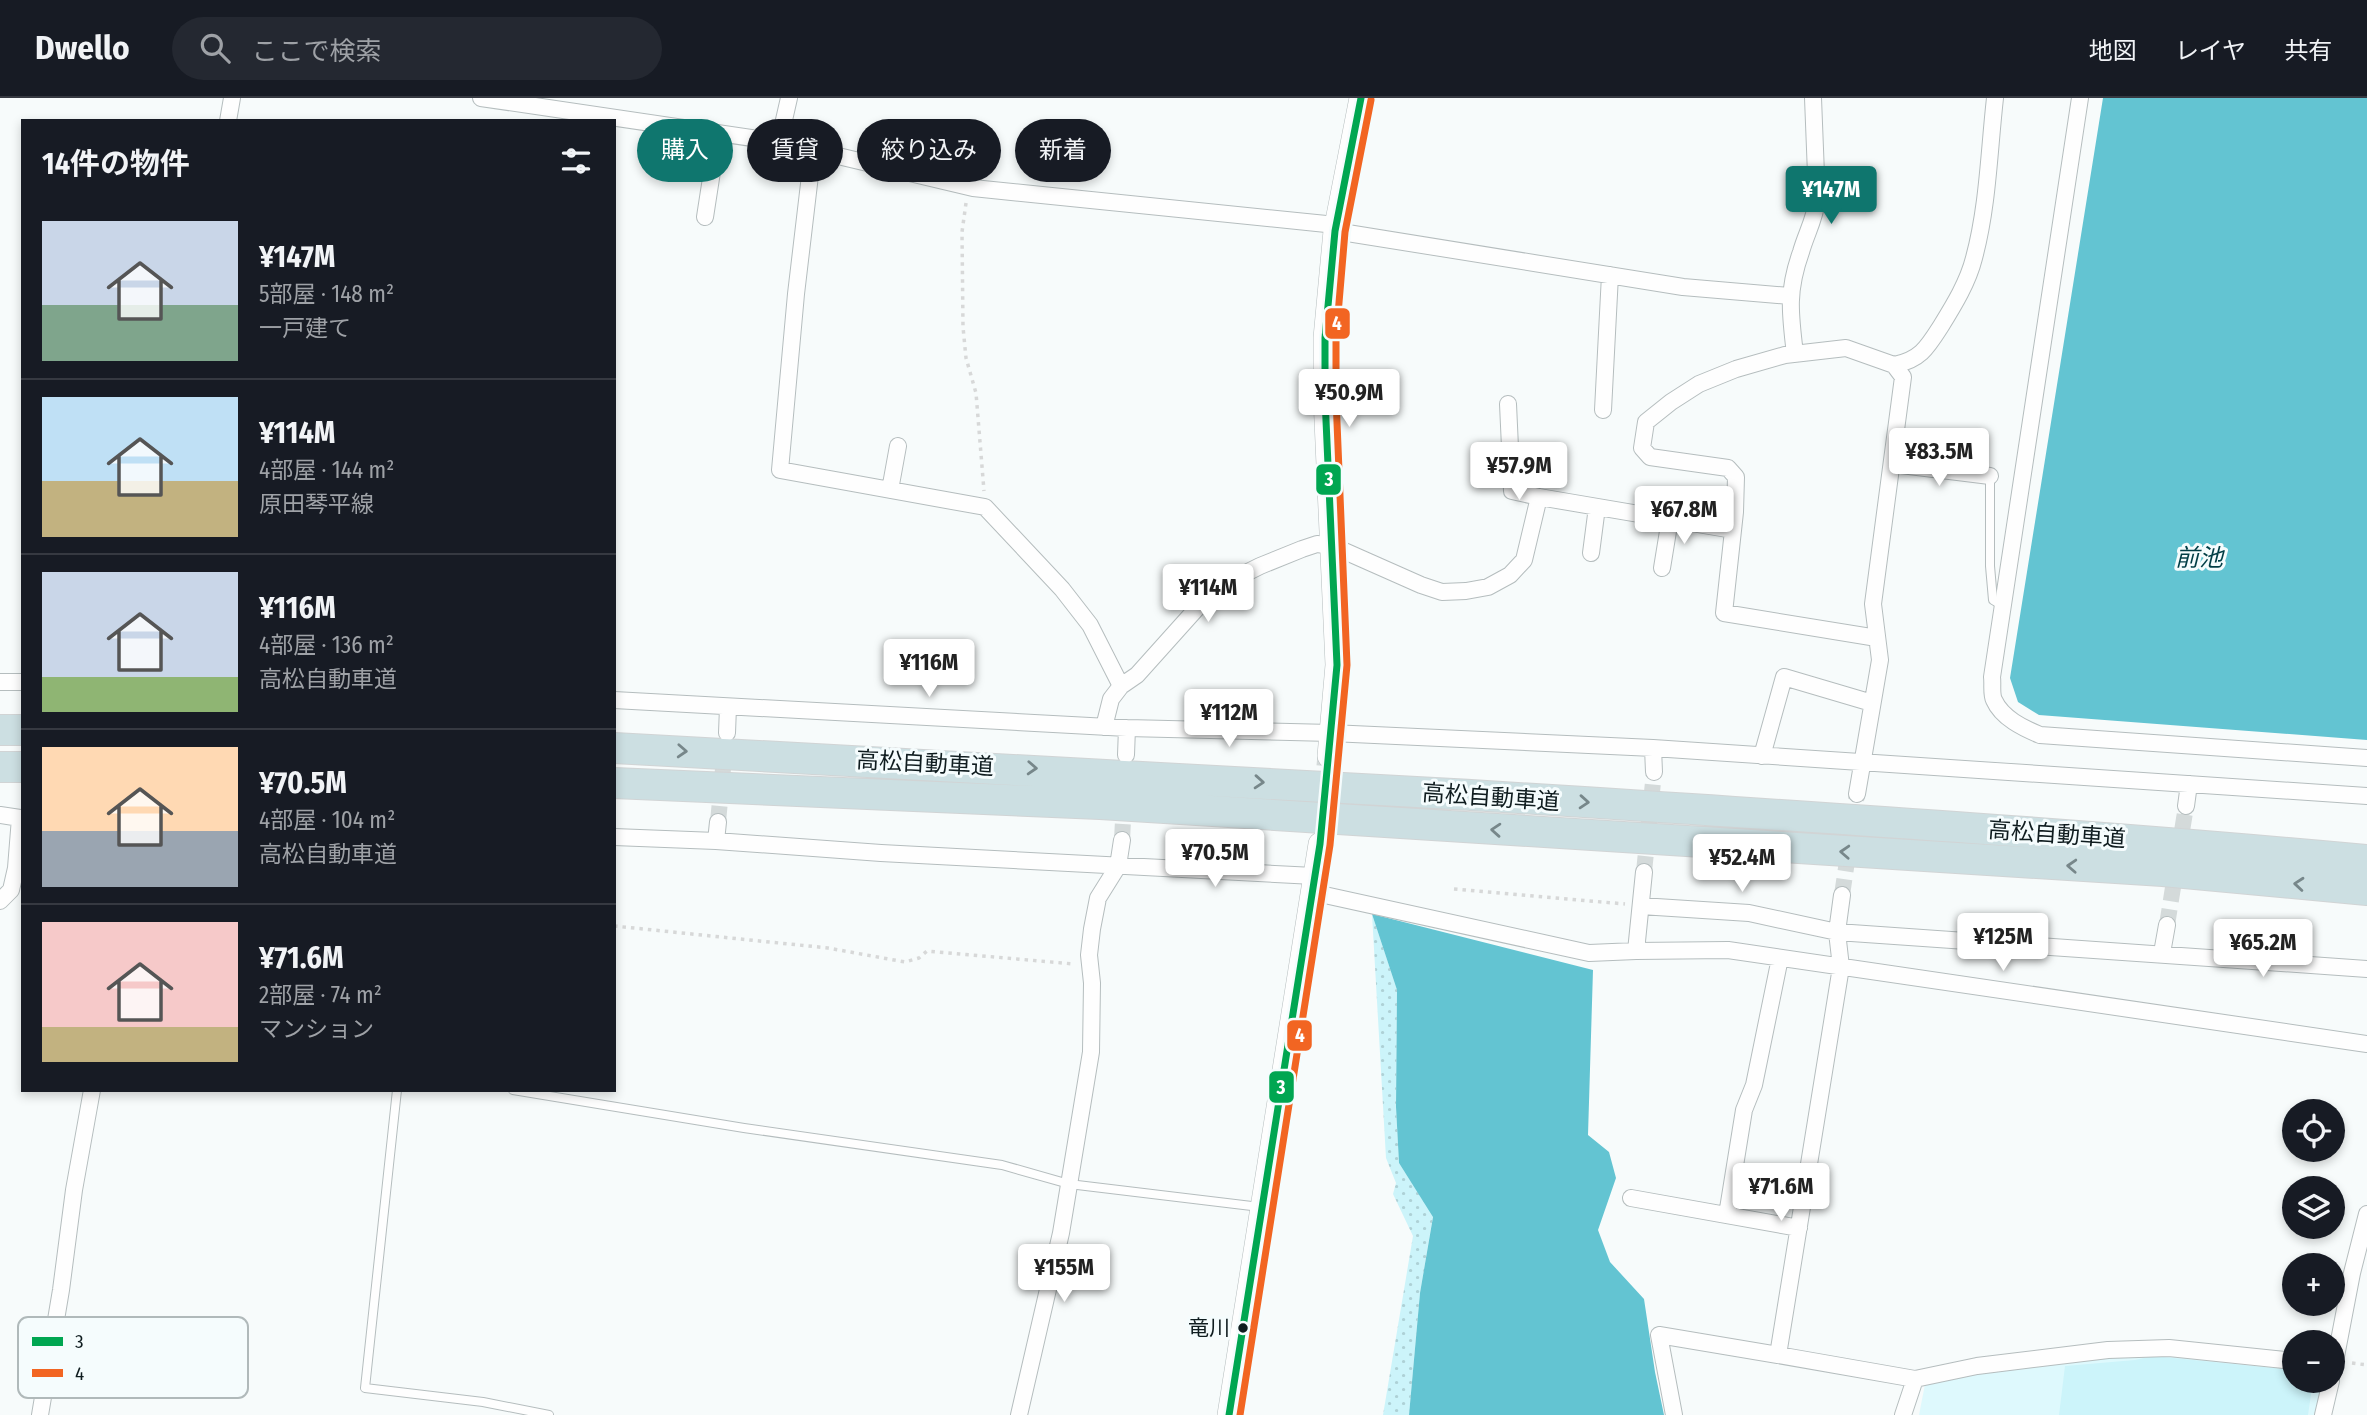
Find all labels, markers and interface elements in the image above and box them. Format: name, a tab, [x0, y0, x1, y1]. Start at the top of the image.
search box	[172, 17, 662, 80]
text: Dwello	[35, 28, 130, 68]
icon: search	[196, 29, 234, 67]
text: ここで検索	[252, 36, 382, 67]
text: 地図	[2089, 37, 2137, 65]
text: レイヤ	[2175, 37, 2246, 65]
text: 共有	[2284, 37, 2332, 65]
chip: 購入	[637, 119, 733, 182]
chip: 賃貸	[747, 119, 843, 182]
chip: 絞り込み	[857, 119, 1001, 182]
chip: 新着	[1015, 119, 1111, 182]
icon: filters	[557, 142, 595, 180]
text: 14件の物件	[42, 146, 190, 182]
pin: ¥147M	[1782, 166, 1880, 226]
text: ¥147M	[1802, 175, 1860, 203]
text: ¥147M	[259, 239, 335, 275]
icon: home	[98, 249, 182, 333]
text: 5部屋 · 148 m²	[259, 280, 394, 308]
line badge: 4	[1324, 307, 1351, 340]
text: 4	[1332, 312, 1342, 335]
text: 一戸建て	[259, 314, 351, 342]
pin: ¥50.9M	[1292, 370, 1406, 429]
text: ¥50.9M	[1315, 378, 1383, 406]
text: ¥114M	[259, 415, 335, 451]
icon: home	[98, 425, 182, 509]
pin: ¥83.5M	[1882, 428, 1996, 488]
text: ¥83.5M	[1905, 437, 1973, 465]
pin: ¥57.9M	[1462, 442, 1576, 502]
text: ¥57.9M	[1486, 451, 1552, 479]
text: 4部屋 · 144 m²	[259, 456, 394, 484]
line badge: 3	[1315, 463, 1342, 496]
text: 3	[1324, 468, 1334, 491]
pin: ¥67.8M	[1627, 486, 1741, 546]
text: 原田琴平線	[259, 490, 374, 518]
text: ¥67.8M	[1651, 495, 1717, 523]
water label: 前池	[2175, 544, 2225, 572]
pin: ¥114M	[1159, 564, 1257, 624]
text: ¥114M	[1179, 573, 1237, 601]
text: ¥116M	[259, 590, 336, 626]
icon: home	[98, 600, 182, 684]
text: 4部屋 · 136 m²	[259, 631, 394, 659]
pin: ¥116M	[880, 640, 978, 699]
text: ¥116M	[900, 648, 958, 676]
text: 高松自動車道	[259, 665, 397, 693]
pin: ¥112M	[1180, 690, 1278, 749]
text: ¥112M	[1200, 698, 1258, 726]
one-way arrow	[677, 744, 688, 759]
street label: 高松自動車道	[855, 745, 995, 781]
one-way arrow	[1027, 761, 1038, 776]
text: ¥70.5M	[259, 765, 347, 801]
one-way arrow	[1254, 774, 1265, 789]
icon: home	[98, 775, 182, 859]
street label: 高松自動車道	[1421, 778, 1561, 816]
one-way arrow	[1579, 795, 1590, 810]
text: 4部屋 · 104 m²	[259, 806, 395, 834]
street label: 高松自動車道	[1987, 815, 2127, 853]
one-way arrow	[1490, 823, 1501, 838]
pin: ¥70.5M	[1158, 830, 1272, 889]
pin: ¥52.4M	[1685, 834, 1799, 894]
text: ¥70.5M	[1181, 838, 1249, 866]
text: 高松自動車道	[259, 840, 397, 868]
text: ¥52.4M	[1709, 843, 1775, 871]
one-way arrow	[1839, 845, 1850, 860]
one-way arrow	[2067, 858, 2078, 873]
one-way arrow	[2293, 877, 2304, 892]
pin: ¥125M	[1954, 914, 2052, 973]
pin: ¥65.2M	[2206, 920, 2320, 979]
text: ¥125M	[1973, 922, 2033, 950]
text: ¥65.2M	[2230, 928, 2296, 956]
text: ¥71.6M	[259, 940, 344, 976]
icon: home	[98, 950, 182, 1034]
text: 2部屋 · 74 m²	[259, 981, 382, 1009]
text: マンション	[259, 1015, 374, 1043]
line badge: 4	[1286, 1019, 1313, 1052]
text: 4	[1295, 1024, 1305, 1047]
line badge: 3	[1268, 1070, 1295, 1104]
text: 3	[1276, 1076, 1286, 1099]
map controls	[2282, 1099, 2345, 1393]
button: locate	[2282, 1099, 2345, 1162]
pin: ¥71.6M	[1724, 1164, 1838, 1223]
text: ¥71.6M	[1749, 1172, 1813, 1200]
button: layers	[2282, 1176, 2345, 1239]
pin: ¥155M	[1015, 1244, 1113, 1304]
text: ¥155M	[1034, 1253, 1094, 1281]
button: +	[2282, 1253, 2345, 1316]
place label: 竜川	[1188, 1315, 1230, 1341]
legend	[18, 1317, 248, 1398]
marker: 竜川	[1236, 1321, 1250, 1335]
text: 3	[75, 1330, 84, 1353]
button: −	[2282, 1330, 2345, 1393]
text: 4	[75, 1362, 84, 1385]

